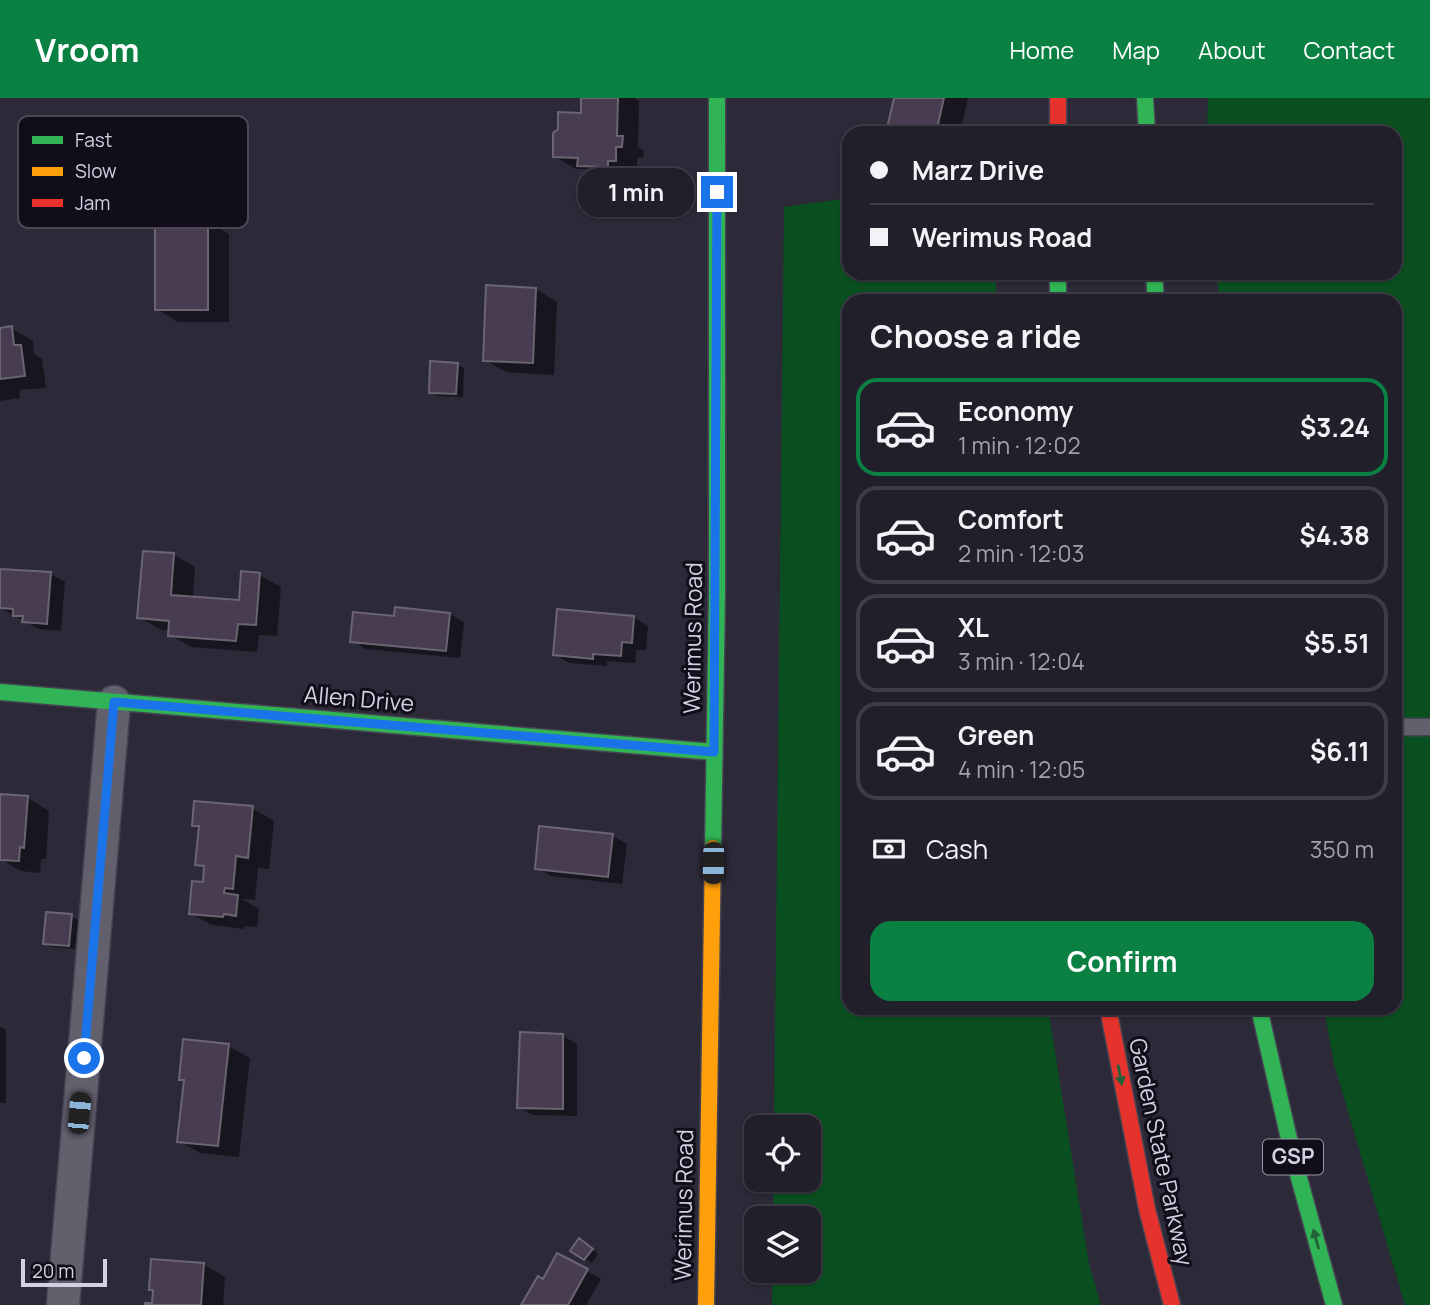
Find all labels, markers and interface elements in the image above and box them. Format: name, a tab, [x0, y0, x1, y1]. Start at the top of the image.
text: Vroom	[35, 27, 139, 72]
text: Home	[1009, 33, 1074, 66]
text: Map	[1112, 33, 1160, 66]
text: About	[1198, 33, 1266, 66]
text: Contact	[1304, 33, 1395, 66]
legend	[18, 116, 248, 228]
text: Fast	[75, 127, 112, 153]
text: Marz Drive	[912, 152, 1044, 188]
text: Slow	[75, 158, 117, 184]
callout: 1 min	[577, 168, 692, 217]
text: 1 min	[608, 176, 664, 208]
route end	[701, 176, 733, 208]
text: Jam	[75, 190, 110, 216]
text: Werimus Road	[912, 219, 1092, 255]
text: Choose a ride	[870, 314, 1081, 358]
text: Economy	[958, 393, 1073, 429]
icon: car	[874, 396, 937, 459]
text: $3.24	[1300, 409, 1370, 445]
text: 1 min · 12:02	[958, 429, 1081, 461]
text: Comfort	[958, 501, 1064, 537]
icon: car	[874, 504, 937, 567]
text: $4.38	[1299, 517, 1370, 553]
text: 2 min · 12:03	[958, 537, 1084, 569]
street label: Werimus Road	[675, 562, 709, 714]
text: XL	[958, 609, 989, 645]
icon: car	[874, 612, 937, 675]
text: $5.51	[1304, 625, 1370, 661]
text: 3 min · 12:04	[958, 645, 1085, 677]
street label: Allen Drive	[303, 677, 415, 719]
text: Green	[958, 717, 1034, 753]
icon: car	[874, 720, 937, 783]
text: $6.11	[1310, 733, 1370, 769]
text: 4 min · 12:05	[958, 753, 1085, 785]
icon: cash	[870, 830, 908, 868]
text: Cash	[926, 831, 988, 867]
text: 350 m	[1310, 833, 1374, 865]
car	[703, 842, 724, 884]
button: Confirm	[870, 921, 1374, 1001]
street label: Garden State Parkway	[1122, 1035, 1202, 1269]
route start	[68, 1042, 100, 1074]
one-way arrow	[1115, 1064, 1126, 1086]
car	[67, 1091, 92, 1135]
map controls	[744, 1115, 821, 1283]
button: locate	[744, 1115, 821, 1192]
street label: Werimus Road	[666, 1129, 700, 1281]
road number: GSP	[1263, 1140, 1323, 1174]
button: layers	[744, 1206, 821, 1283]
one-way arrow	[1310, 1228, 1321, 1250]
scale bar	[21, 1256, 107, 1288]
text: 20 m	[32, 1258, 74, 1284]

